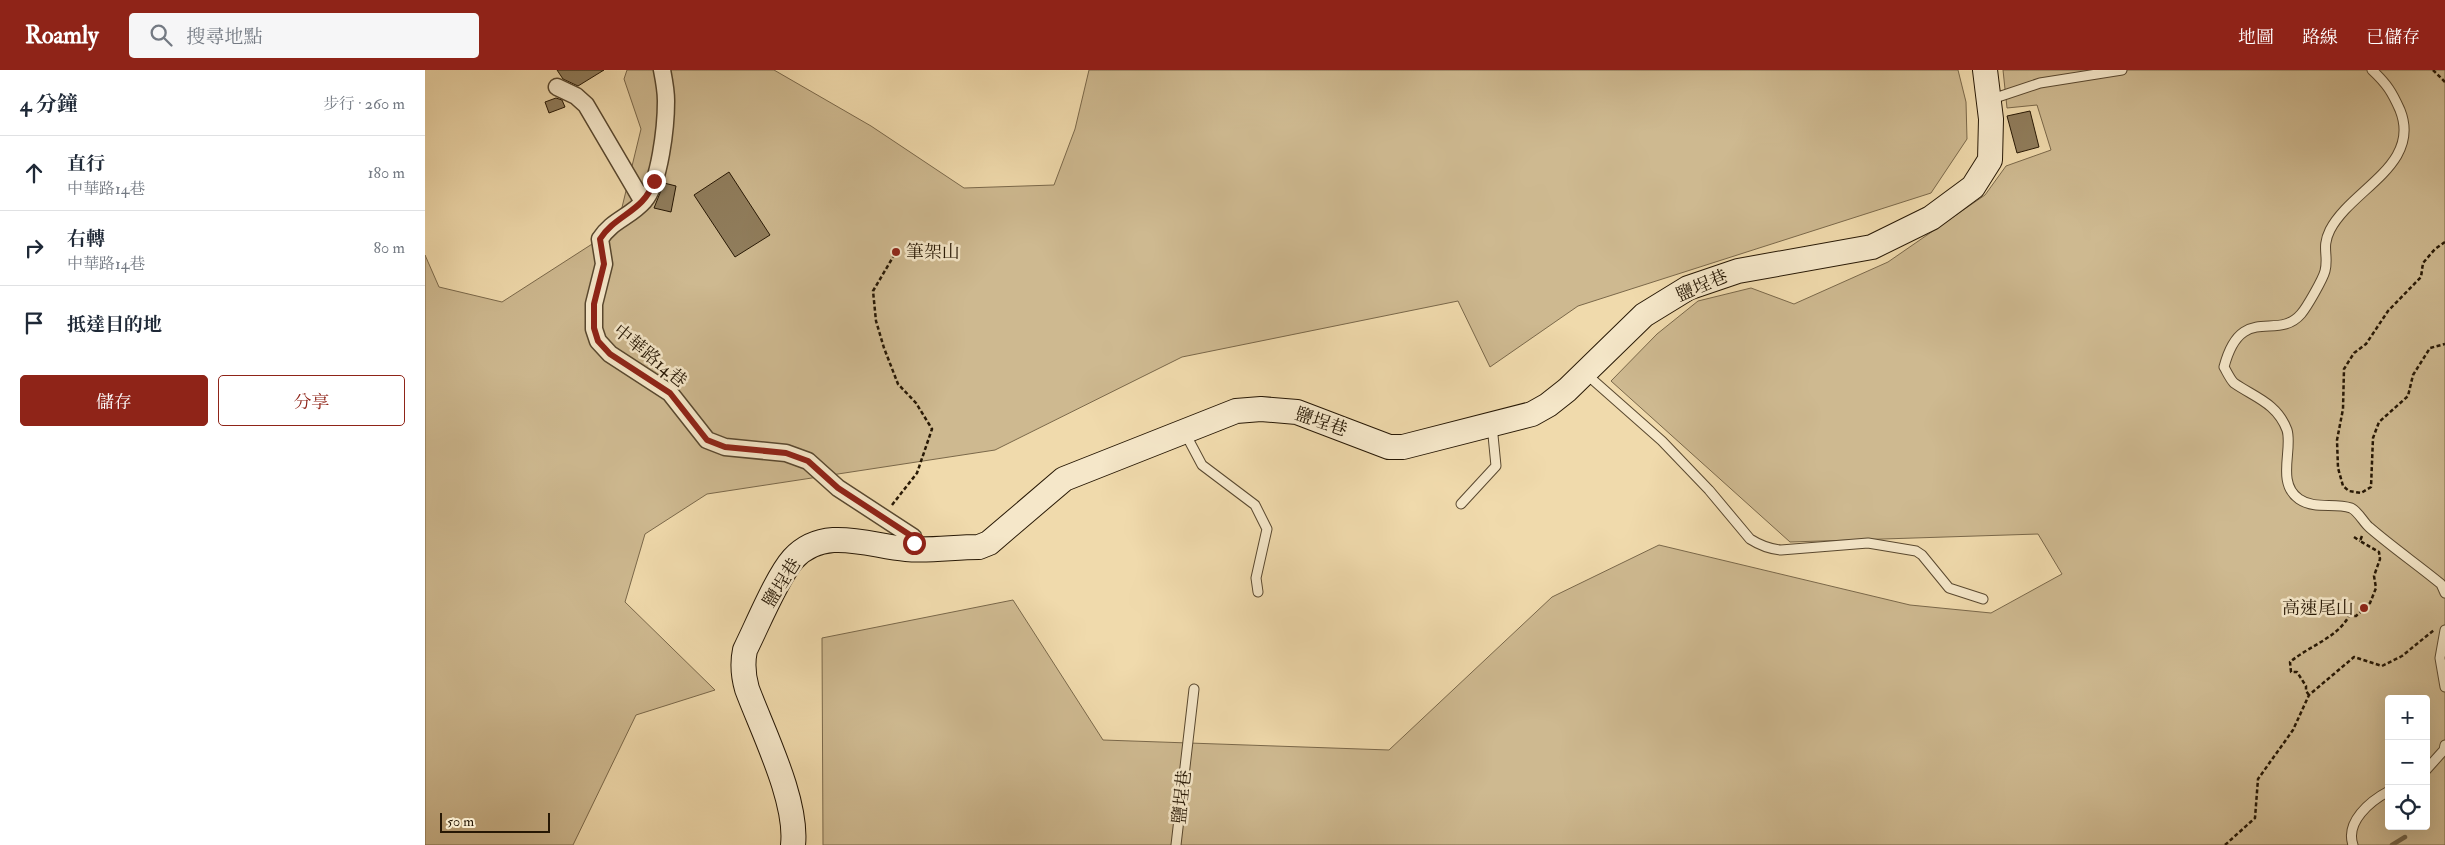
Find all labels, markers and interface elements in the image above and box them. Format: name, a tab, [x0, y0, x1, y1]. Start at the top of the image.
search box	[129, 13, 479, 58]
text: Roamly	[25, 20, 99, 51]
icon: search	[147, 21, 175, 49]
text: 搜尋地點	[187, 25, 263, 49]
text: 地圖	[2238, 26, 2274, 49]
text: 路線	[2302, 26, 2338, 49]
text: 已儲存	[2366, 26, 2420, 49]
text: 4 分鐘	[20, 91, 78, 118]
text: 步行 · 260 m	[323, 94, 405, 114]
text: 直行	[67, 152, 105, 176]
icon: ahead	[20, 159, 48, 187]
text: 180 m	[368, 163, 405, 183]
route end	[643, 170, 666, 193]
text: 中華路14巷	[67, 179, 145, 199]
text: 右轉	[67, 227, 105, 251]
icon: right	[20, 234, 48, 262]
text: 80 m	[374, 238, 405, 258]
place label: 筆架山	[906, 241, 960, 264]
marker: 筆架山	[890, 246, 902, 258]
text: 中華路14巷	[67, 254, 145, 274]
street label: 鹽埕巷	[1673, 265, 1731, 307]
icon: arrive	[20, 309, 48, 337]
text: 抵達目的地	[67, 313, 162, 337]
street label: 中華路14巷	[609, 319, 691, 393]
button: 儲存	[20, 375, 208, 426]
button: 分享	[218, 375, 405, 426]
street label: 鹽埕巷	[1292, 402, 1350, 442]
route start	[903, 532, 926, 555]
street label: 鹽埕巷	[758, 554, 806, 612]
place label: 高速尾山	[2282, 597, 2354, 620]
marker: 高速尾山	[2358, 602, 2370, 614]
map controls	[2385, 695, 2430, 830]
button: +	[2385, 695, 2430, 740]
button: −	[2385, 740, 2430, 785]
street label: 鹽埕巷	[1168, 769, 1196, 825]
button: locate	[2385, 785, 2430, 830]
scale bar	[440, 810, 550, 833]
text: 50 m	[447, 813, 474, 830]

